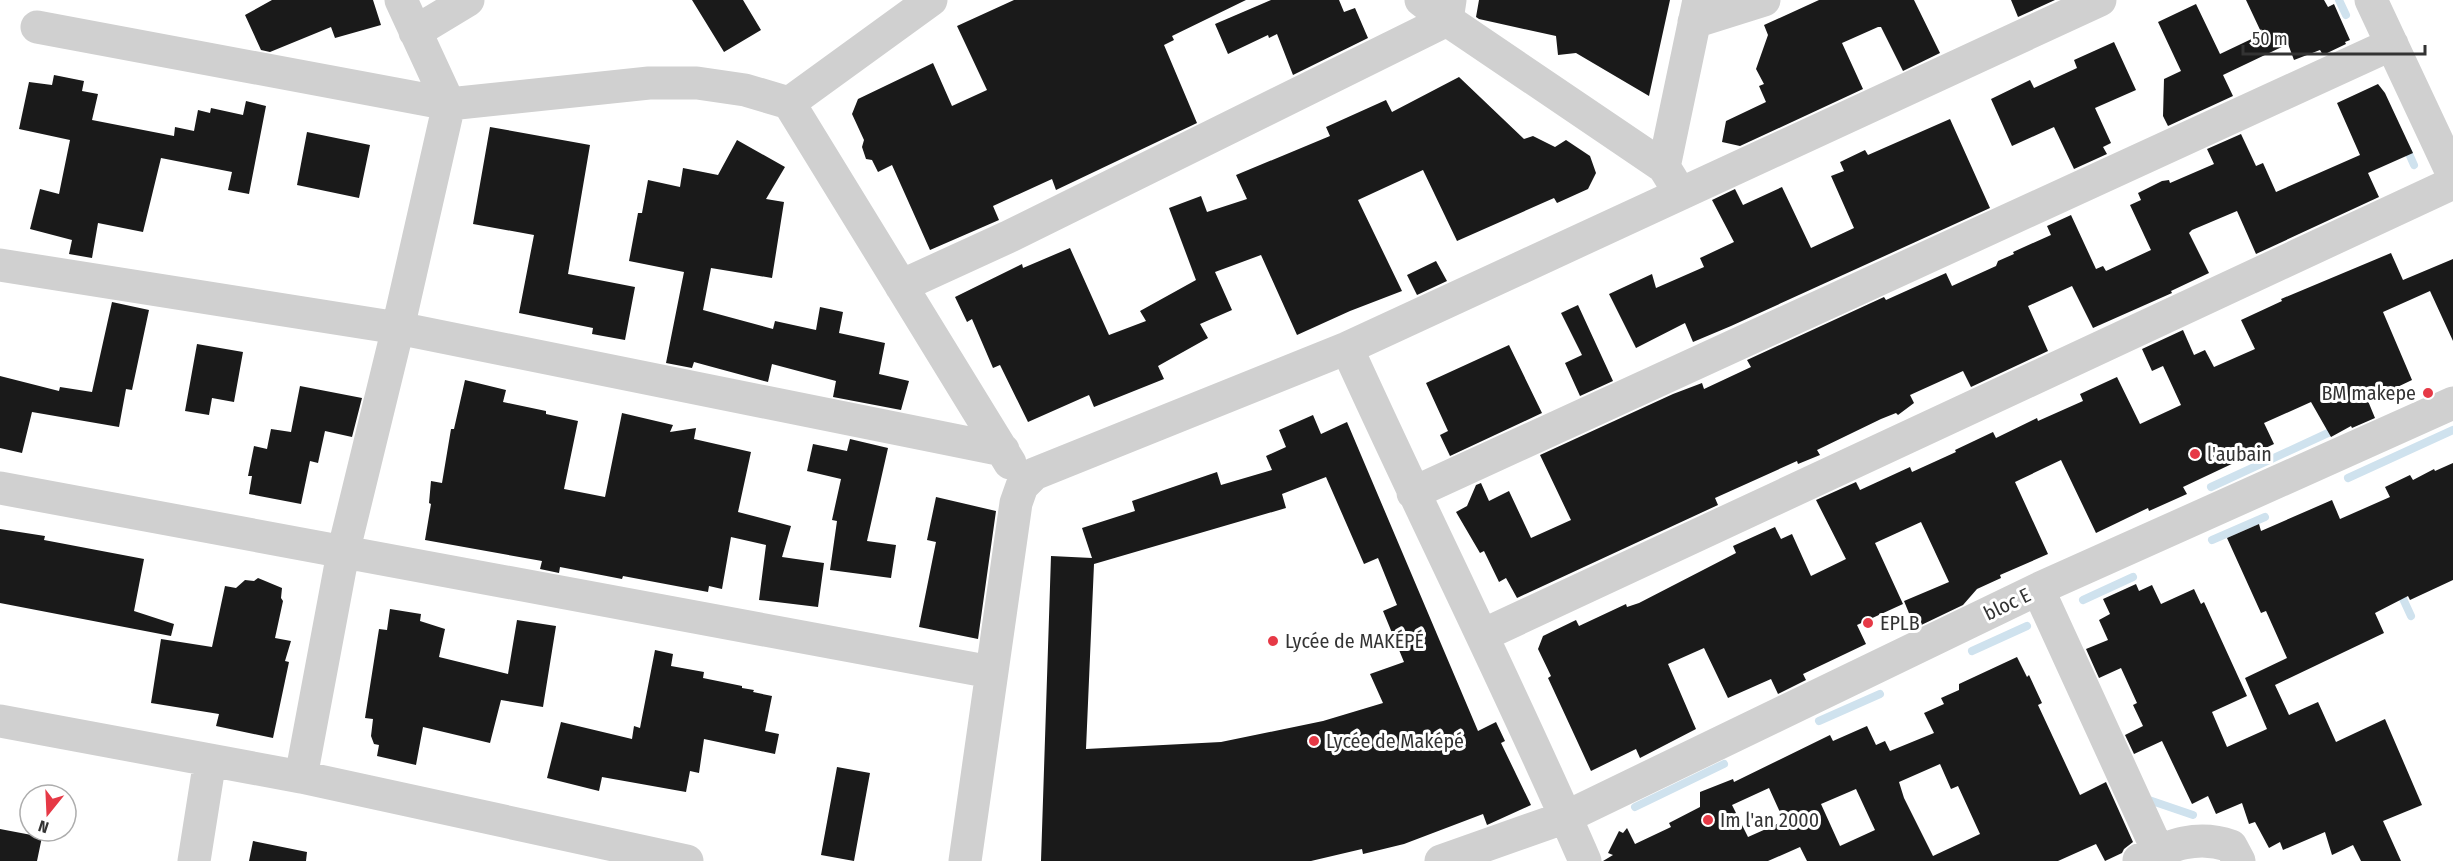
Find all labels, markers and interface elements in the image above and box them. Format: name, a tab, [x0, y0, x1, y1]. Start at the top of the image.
scale bar	[2243, 18, 2424, 56]
text: 50 m	[2252, 28, 2288, 50]
place label: BM makepe	[2321, 381, 2416, 405]
marker: BM makepe	[2421, 386, 2435, 400]
place label: l'aubain	[2207, 442, 2272, 466]
marker: l'aubain	[2188, 447, 2202, 461]
street label: bloc E	[1980, 582, 2034, 626]
place label: EPLB	[1880, 611, 1920, 635]
marker: EPLB	[1861, 616, 1875, 630]
place label: Lycée de MAKÉPÉ	[1285, 629, 1424, 653]
marker: Lycée de MAKÉPÉ	[1266, 634, 1280, 648]
place label: Lycée de Maképé	[1326, 729, 1464, 753]
marker: Lycée de Maképé	[1307, 734, 1321, 748]
north arrow	[18, 783, 78, 843]
place label: Im l'an 2000	[1720, 808, 1819, 832]
marker: Im l'an 2000	[1701, 813, 1715, 827]
text: N	[36, 816, 51, 837]

